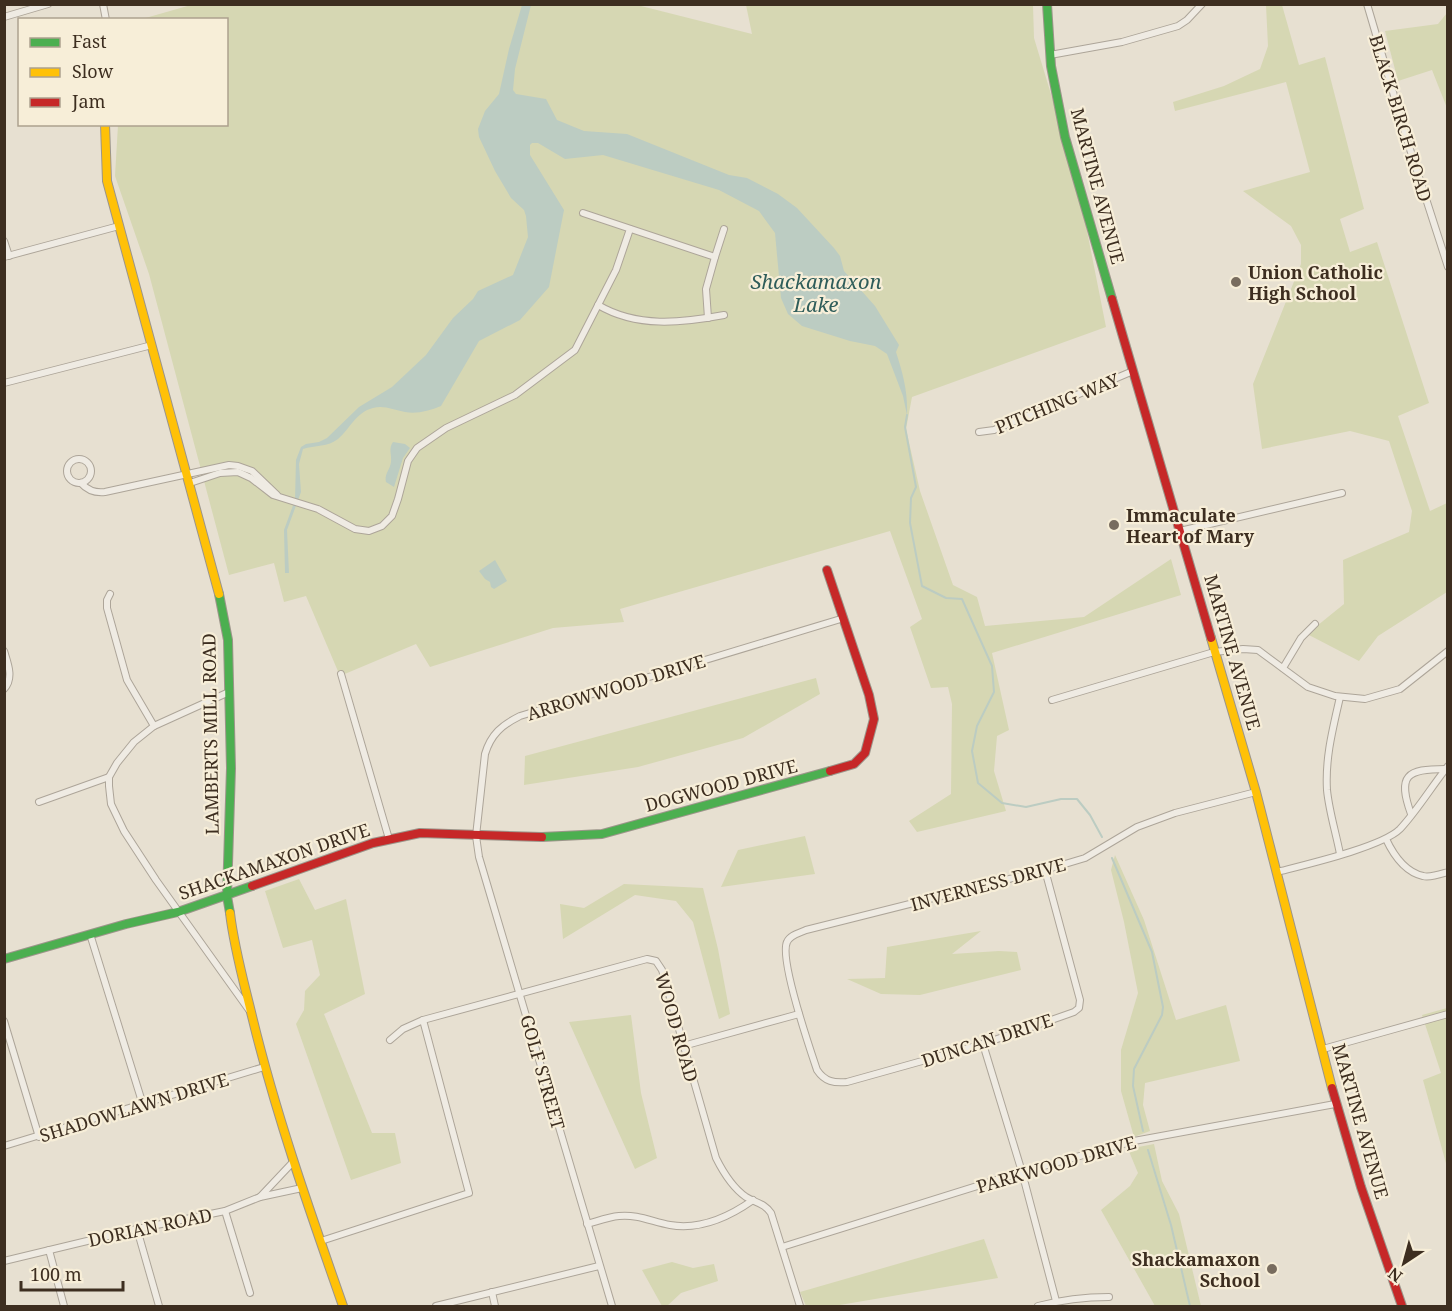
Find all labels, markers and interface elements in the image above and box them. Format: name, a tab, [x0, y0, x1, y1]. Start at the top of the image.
legend	[18, 18, 228, 126]
text: Fast	[72, 29, 107, 53]
street label: BLACK BIRCH ROAD	[1364, 31, 1438, 205]
text: Slow	[72, 59, 114, 83]
text: Jam	[71, 89, 106, 113]
street label: MARTINE AVENUE	[1066, 105, 1130, 267]
place label: Union Catholic High School	[1248, 260, 1383, 305]
water label: Shackamaxon Lake	[750, 268, 882, 318]
marker: Union Catholic High School	[1229, 275, 1243, 289]
street label: PITCHING WAY	[991, 367, 1123, 439]
place label: Immaculate Heart of Mary	[1126, 503, 1255, 548]
marker: Immaculate Heart of Mary	[1107, 518, 1121, 532]
street label: MARTINE AVENUE	[1199, 571, 1267, 733]
street label: LAMBERTS MILL ROAD	[196, 633, 224, 835]
street label: ARROWWOOD DRIVE	[524, 648, 708, 726]
street label: DOGWOOD DRIVE	[642, 753, 800, 817]
street label: SHACKAMAXON DRIVE	[175, 817, 373, 905]
street label: INVERNESS DRIVE	[908, 852, 1068, 916]
street label: WOOD ROAD	[650, 969, 704, 1085]
street label: DUNCAN DRIVE	[918, 1007, 1056, 1073]
street label: GOLF STREET	[515, 1012, 571, 1132]
street label: MARTINE AVENUE	[1327, 1040, 1395, 1202]
street label: SHADOWLAWN DRIVE	[37, 1067, 231, 1147]
street label: PARKWOOD DRIVE	[973, 1130, 1139, 1198]
street label: DORIAN ROAD	[86, 1202, 214, 1252]
north arrow	[1374, 1233, 1434, 1293]
place label: Shackamaxon School	[1132, 1247, 1261, 1292]
scale bar	[21, 1254, 123, 1292]
text: 100 m	[30, 1262, 82, 1286]
marker: Shackamaxon School	[1265, 1262, 1279, 1276]
text: N	[1383, 1262, 1407, 1288]

